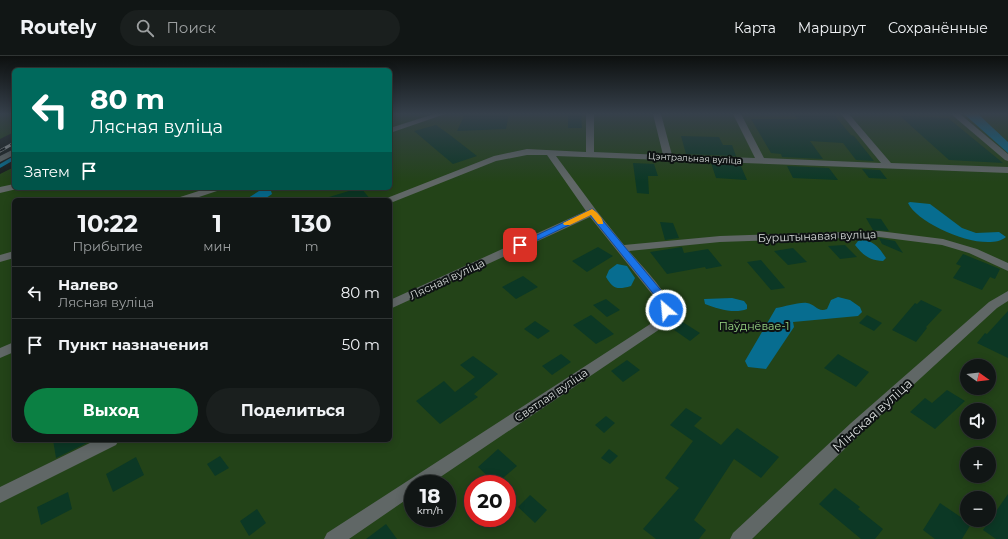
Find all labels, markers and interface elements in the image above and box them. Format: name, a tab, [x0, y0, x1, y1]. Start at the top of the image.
search box	[120, 10, 400, 46]
text: Routely	[20, 16, 96, 39]
icon: search	[134, 17, 156, 39]
text: Поиск	[166, 18, 216, 37]
text: Карта	[734, 19, 776, 37]
text: Маршрут	[798, 19, 866, 37]
text: Сохранённые	[888, 19, 988, 37]
text: 80 m	[90, 82, 165, 116]
icon: left	[24, 84, 76, 136]
text: Лясная вуліца	[90, 116, 223, 138]
street label: Цэнтральная вуліца	[648, 150, 742, 166]
icon: arrive	[78, 160, 100, 182]
text: Затем	[24, 162, 70, 181]
text: 10:22	[77, 209, 138, 238]
text: 1	[213, 209, 222, 238]
text: 130	[292, 209, 332, 238]
street label: Бурштынавая вуліца	[758, 227, 876, 245]
pin	[503, 228, 537, 262]
icon: arrive	[509, 234, 531, 256]
text: Прибытие	[72, 238, 143, 254]
text: мин	[203, 238, 231, 254]
text: m	[305, 238, 319, 254]
street label: Лясная вуліца	[407, 255, 487, 303]
text: Налево	[58, 275, 118, 294]
icon: left	[24, 282, 46, 304]
text: 80 m	[341, 283, 380, 302]
position arrow	[645, 289, 687, 331]
text: Лясная вуліца	[58, 294, 154, 310]
park label: Паўднёвае-1	[719, 319, 789, 333]
icon: arrive	[24, 334, 46, 356]
text: Пункт назначения	[58, 335, 209, 354]
text: 50 m	[342, 335, 380, 354]
north arrow	[960, 359, 996, 395]
map controls	[960, 359, 996, 527]
street label: Светлая вуліца	[512, 365, 590, 425]
street label: Мінская вуліца	[829, 375, 915, 455]
button: Выход	[24, 388, 198, 434]
button: Поделиться	[206, 388, 380, 434]
button: sound	[960, 403, 996, 439]
button: +	[960, 447, 996, 483]
speed limit sign: 20	[464, 475, 516, 527]
text: 18	[419, 484, 441, 508]
button: −	[960, 491, 996, 527]
text: km/h	[417, 504, 443, 517]

